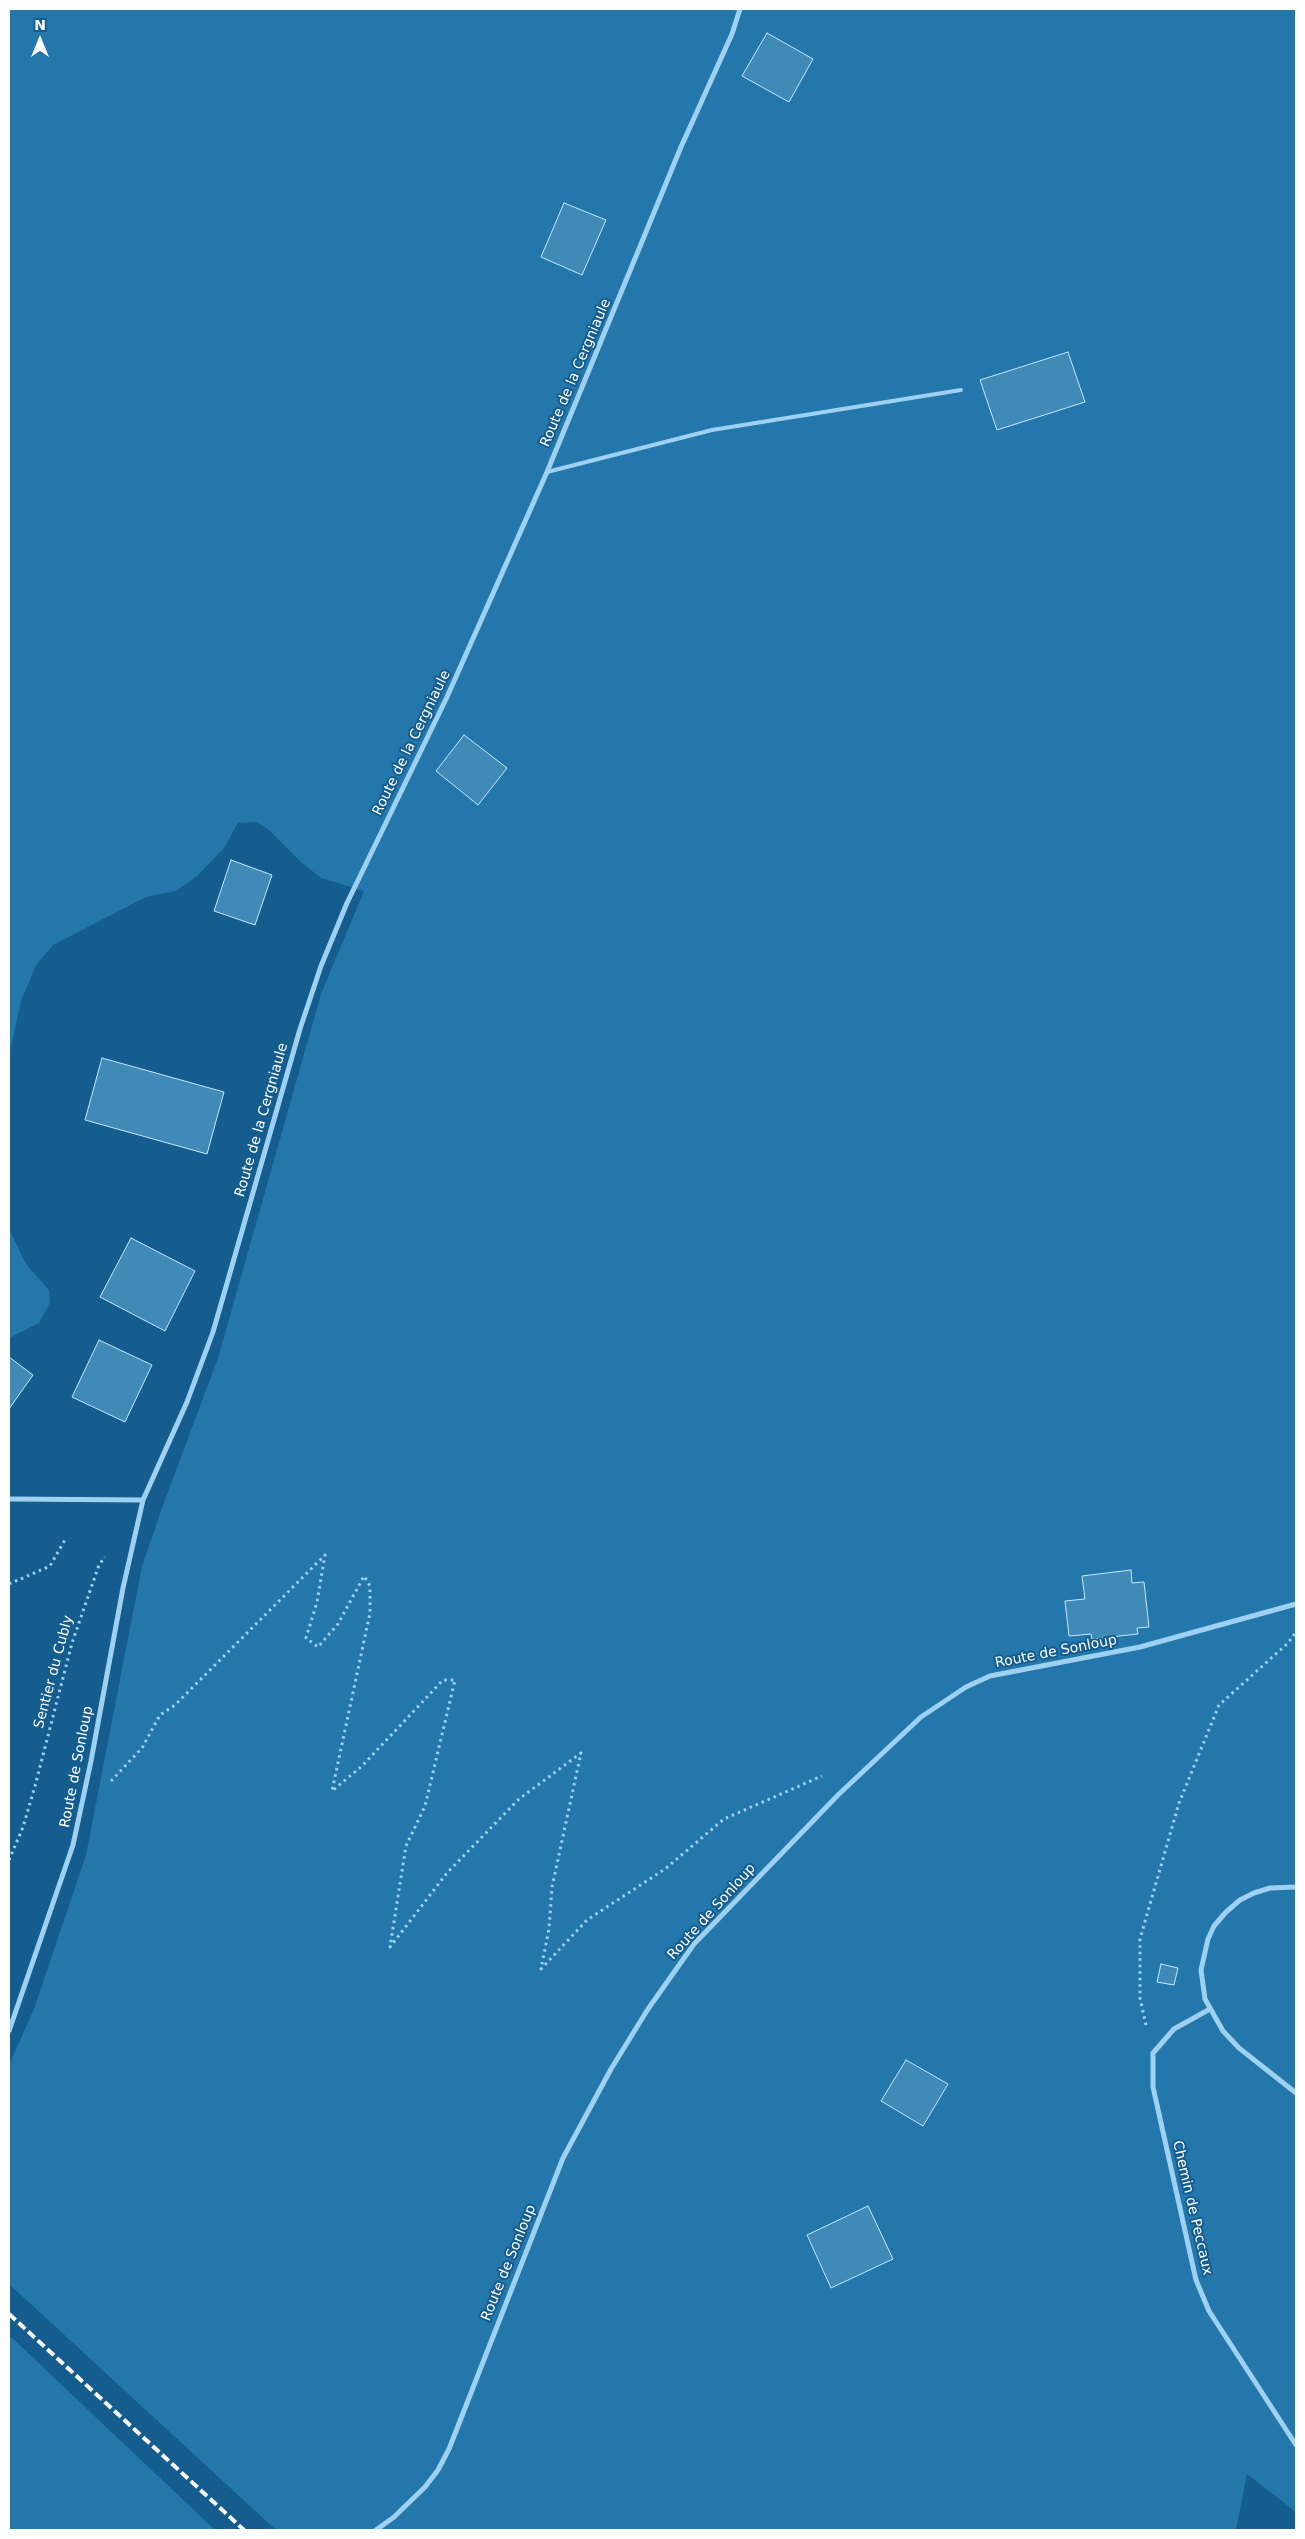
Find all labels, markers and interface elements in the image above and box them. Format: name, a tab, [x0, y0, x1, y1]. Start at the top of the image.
north arrow	[15, 15, 65, 65]
text: N	[34, 17, 46, 33]
street label: Route de la Cergniaule	[537, 296, 615, 450]
street label: Route de la Cergniaule	[369, 668, 455, 818]
street label: Route de la Cergniaule	[232, 1041, 292, 1199]
street label: Sentier du Cubly	[31, 1614, 77, 1730]
street label: Route de Sonloup	[994, 1632, 1118, 1672]
street label: Route de Sonloup	[57, 1705, 97, 1829]
street label: Route de Sonloup	[664, 1860, 760, 1964]
street label: Chemin de Peccaux	[1168, 2139, 1216, 2277]
street label: Route de Sonloup	[478, 2203, 540, 2323]

